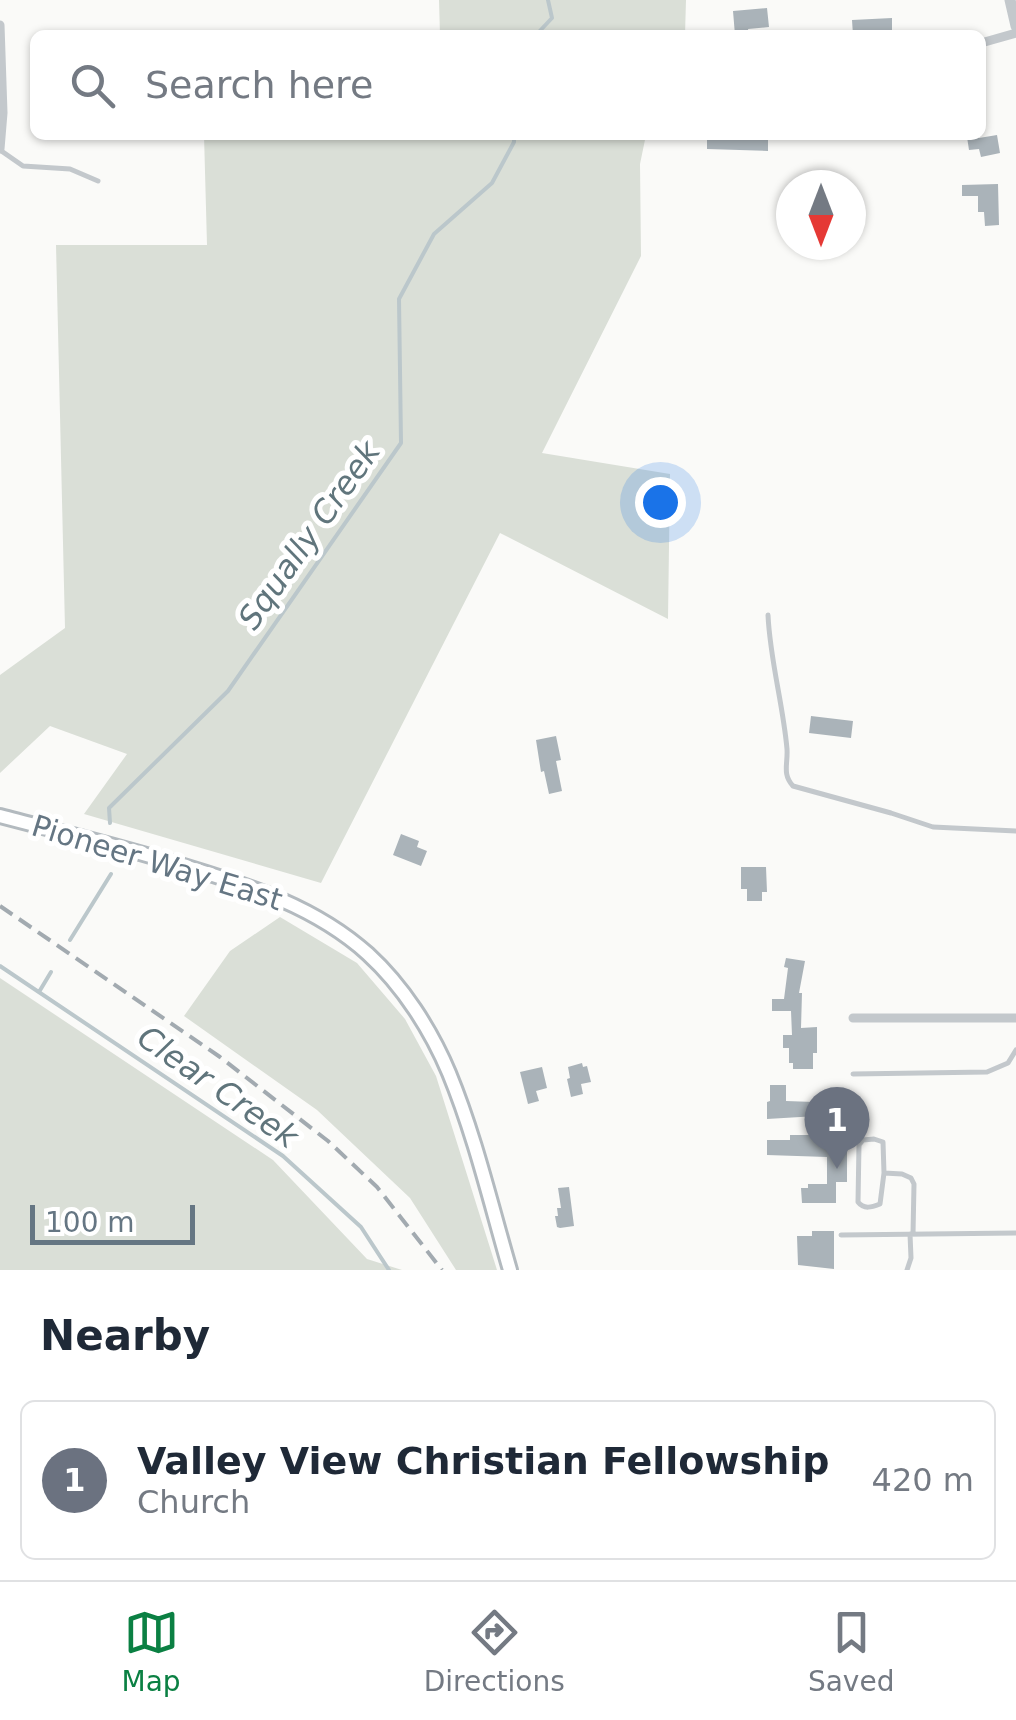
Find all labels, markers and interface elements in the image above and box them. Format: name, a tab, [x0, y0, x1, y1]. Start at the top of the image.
search box	[30, 30, 986, 140]
icon: search	[65, 58, 120, 113]
text: Search here	[145, 63, 373, 107]
north arrow	[776, 170, 866, 260]
water label: Squally Creek	[230, 432, 389, 636]
your location	[635, 477, 686, 528]
street label: Pioneer Way East	[28, 808, 287, 917]
water label: Clear Creek	[130, 1018, 307, 1157]
pin: 1	[804, 1086, 870, 1169]
scale bar	[30, 1200, 195, 1244]
text: 100 m	[45, 1206, 135, 1239]
text: Nearby	[40, 1311, 210, 1360]
text: Valley View Christian Fellowship	[137, 1439, 829, 1483]
text: 1	[63, 1461, 86, 1499]
text: 420 m	[872, 1461, 974, 1499]
text: Church	[137, 1483, 250, 1521]
tab: Map	[122, 1605, 181, 1698]
tab: Directions	[424, 1605, 565, 1698]
tab: Saved	[808, 1605, 894, 1698]

